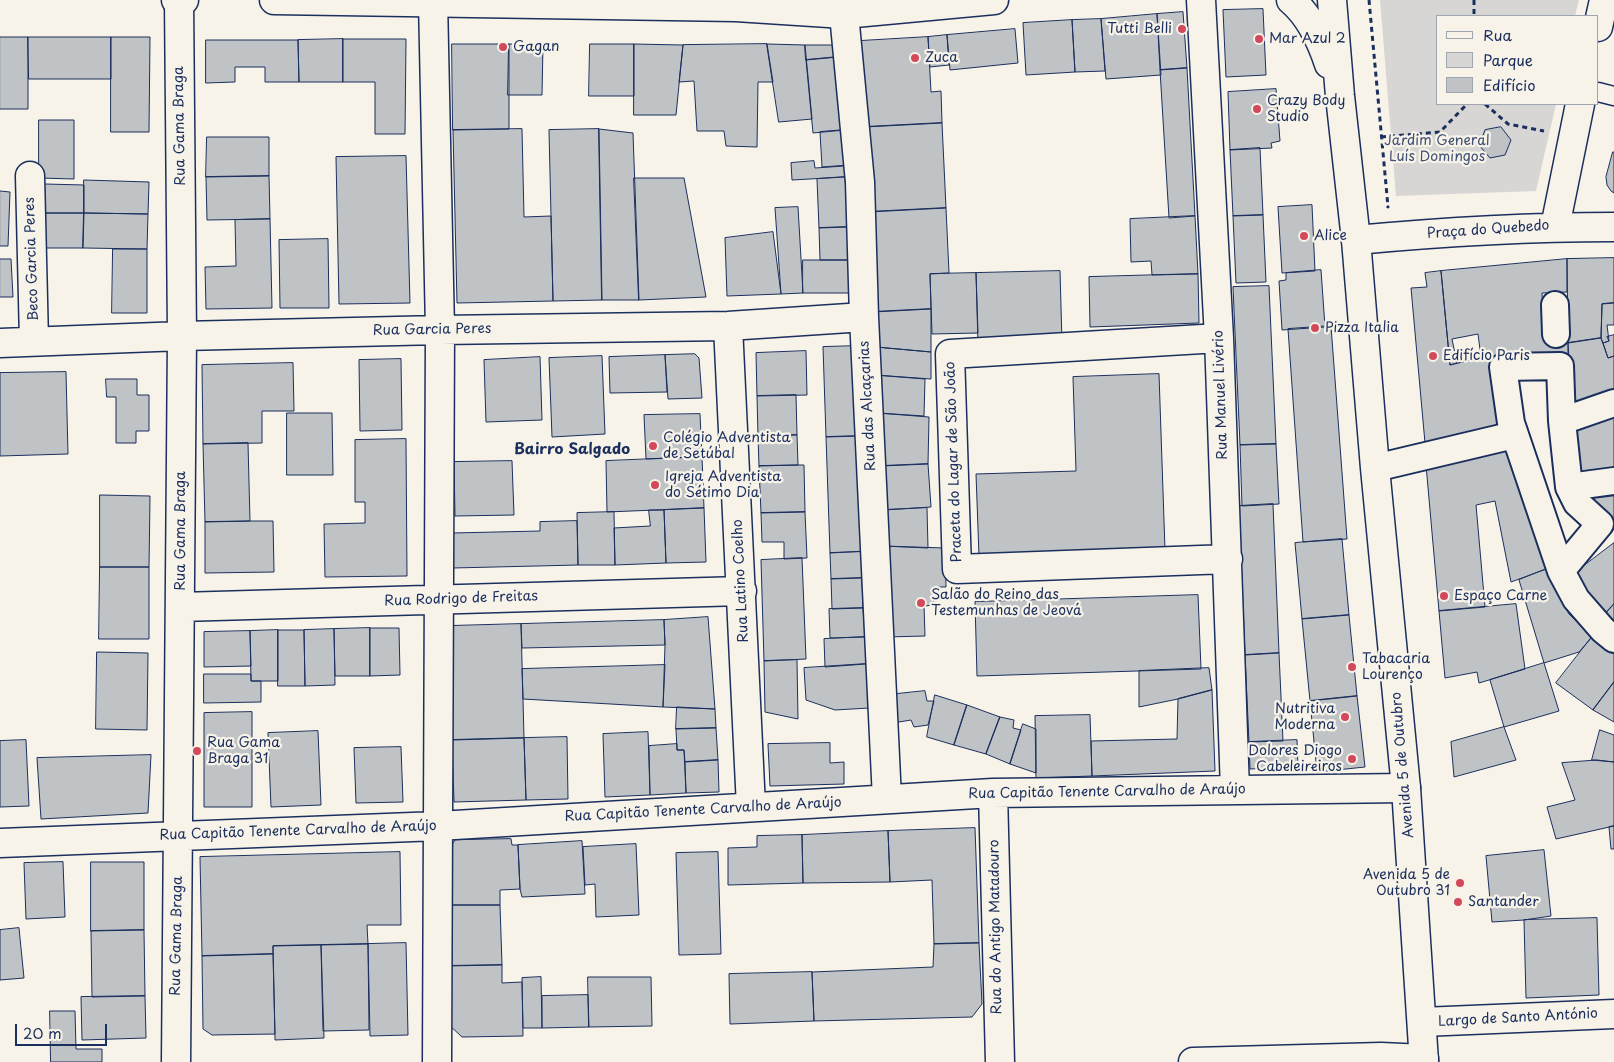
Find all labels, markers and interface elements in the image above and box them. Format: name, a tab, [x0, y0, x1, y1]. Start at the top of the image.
legend	[1436, 15, 1599, 105]
place label: Tutti Belli	[1107, 21, 1172, 37]
marker: Tutti Belli	[1176, 23, 1188, 35]
text: Rua	[1483, 23, 1512, 46]
place label: Mar Azul 2	[1269, 31, 1346, 47]
marker: Mar Azul 2	[1253, 33, 1265, 45]
place label: Gagan	[513, 39, 559, 55]
marker: Gagan	[497, 41, 509, 53]
text: Parque	[1483, 48, 1533, 71]
place label: Zuca	[925, 50, 958, 66]
marker: Zuca	[909, 52, 921, 64]
street label: Rua Gama Braga	[171, 66, 189, 186]
text: Edifício	[1483, 73, 1536, 96]
place label: Crazy Body Studio	[1267, 93, 1345, 125]
marker: Crazy Body Studio	[1251, 103, 1263, 115]
park label: Jardim General Luís Domingos	[1384, 133, 1490, 166]
street label: Beco Garcia Peres	[21, 197, 43, 321]
street label: Praça do Quebedo	[1426, 217, 1550, 243]
place label: Alice	[1314, 228, 1347, 244]
marker: Alice	[1298, 230, 1310, 242]
place label: Pizza Italia	[1325, 320, 1399, 336]
street label: Rua Garcia Peres	[373, 321, 491, 339]
marker: Pizza Italia	[1309, 322, 1321, 334]
street label: Rua Manuel Livério	[1210, 330, 1232, 460]
street label: Rua das Alcaçarias	[856, 340, 880, 472]
place label: Edifício Paris	[1443, 348, 1530, 364]
marker: Edifício Paris	[1427, 350, 1439, 362]
street label: Praceta do Lagar de São João	[942, 361, 966, 563]
place label: Colégio Adventista de Setúbal	[663, 430, 791, 462]
marker: Colégio Adventista de Setúbal	[647, 440, 659, 452]
district label: Bairro Salgado	[514, 441, 630, 459]
place label: Igreja Adventista do Sétimo Dia	[665, 469, 781, 502]
street label: Rua Gama Braga	[173, 471, 189, 591]
marker: Igreja Adventista do Sétimo Dia	[649, 479, 661, 491]
street label: Rua Latino Coelho	[729, 519, 753, 643]
place label: Salão do Reino das Testemunhas de Jeová	[931, 587, 1081, 620]
street label: Rua Rodrigo de Freitas	[384, 588, 538, 610]
place label: Espaço Carne	[1454, 588, 1547, 604]
marker: Espaço Carne	[1438, 590, 1450, 602]
marker: Salão do Reino das Testemunhas de Jeová	[915, 597, 927, 609]
place label: Tabacaria Lourenço	[1362, 651, 1430, 684]
marker: Tabacaria Lourenço	[1346, 661, 1358, 673]
street label: Avenida 5 de Outubro	[1388, 691, 1418, 839]
place label: Nutritiva Moderna	[1274, 701, 1335, 734]
marker: Nutritiva Moderna	[1339, 711, 1351, 723]
place label: Rua Gama Braga 31	[207, 735, 280, 768]
place label: Dolores Diogo Cabeleireiros	[1248, 743, 1342, 776]
marker: Rua Gama Braga 31	[191, 745, 203, 757]
marker: Dolores Diogo Cabeleireiros	[1346, 753, 1358, 765]
street label: Rua Capitão Tenente Carvalho de Araújo	[968, 781, 1246, 803]
street label: Rua Capitão Tenente Carvalho de Araújo	[564, 794, 842, 826]
street label: Rua Capitão Tenente Carvalho de Araújo	[159, 818, 437, 844]
street label: Rua do Antigo Matadouro	[986, 839, 1006, 1015]
place label: Avenida 5 de Outubro 31	[1363, 867, 1450, 900]
street label: Rua Gama Braga	[168, 876, 186, 996]
marker: Avenida 5 de Outubro 31	[1454, 877, 1466, 889]
place label: Santander	[1468, 894, 1539, 910]
marker: Santander	[1452, 896, 1464, 908]
street label: Largo de Santo António	[1438, 1005, 1598, 1031]
scale bar	[18, 1014, 110, 1046]
text: 20 m	[23, 1021, 62, 1044]

